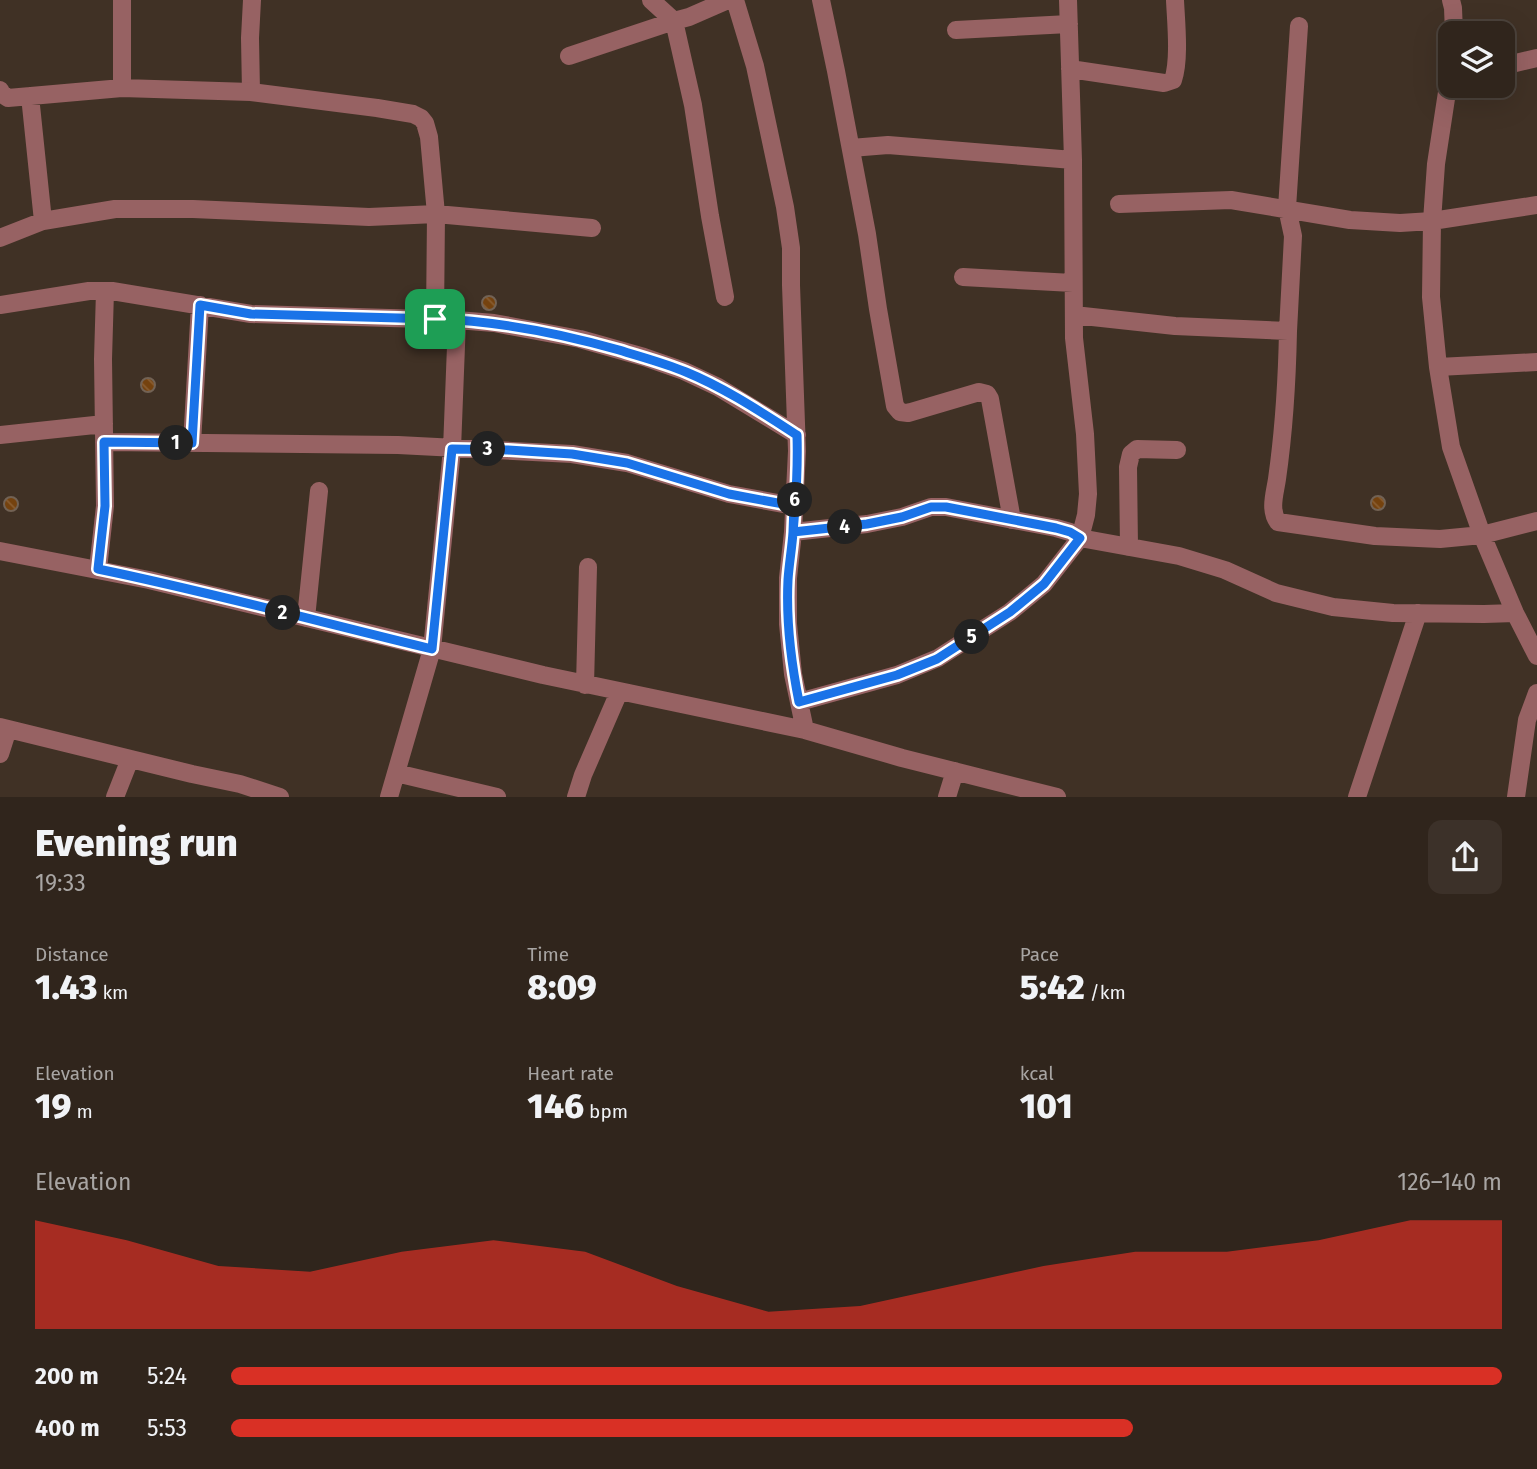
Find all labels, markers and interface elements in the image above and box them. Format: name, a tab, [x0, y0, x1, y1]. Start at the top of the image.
map controls	[1438, 21, 1515, 98]
button: layers	[1438, 21, 1515, 98]
pin	[405, 289, 465, 349]
icon: arrive	[416, 300, 454, 338]
pin: 1	[158, 426, 194, 460]
text: 1	[171, 431, 180, 454]
pin: 3	[470, 432, 505, 466]
text: 3	[483, 437, 492, 460]
pin: 6	[778, 482, 812, 518]
text: 6	[789, 488, 800, 511]
pin: 4	[828, 510, 862, 544]
text: 4	[839, 515, 850, 538]
pin: 2	[266, 596, 300, 630]
text: 2	[278, 601, 287, 624]
pin: 5	[954, 620, 990, 654]
text: 5	[966, 625, 977, 648]
text: Evening run	[35, 820, 238, 866]
button: share	[1428, 820, 1502, 894]
text: 19:33	[35, 869, 86, 897]
text: Distance	[35, 943, 109, 966]
text: Time	[527, 943, 569, 966]
text: Pace	[1020, 943, 1059, 966]
text: 1.43	[35, 966, 97, 1008]
text: 8:09	[527, 966, 597, 1008]
text: 5:42	[1020, 966, 1085, 1008]
text: km	[97, 981, 128, 1004]
text: /km	[1085, 981, 1126, 1004]
text: Elevation	[35, 1062, 115, 1085]
text: Heart rate	[527, 1062, 614, 1085]
text: kcal	[1020, 1062, 1054, 1085]
text: 19	[35, 1085, 72, 1127]
text: 146	[527, 1085, 584, 1127]
text: 101	[1020, 1085, 1073, 1127]
text: m	[72, 1100, 93, 1123]
text: bpm	[584, 1100, 628, 1123]
text: Elevation	[35, 1168, 131, 1196]
text: 126–140 m	[1397, 1168, 1502, 1196]
text: 200 m	[35, 1362, 99, 1390]
text: 5:24	[147, 1362, 187, 1390]
text: 400 m	[35, 1414, 100, 1442]
text: 5:53	[147, 1414, 187, 1442]

